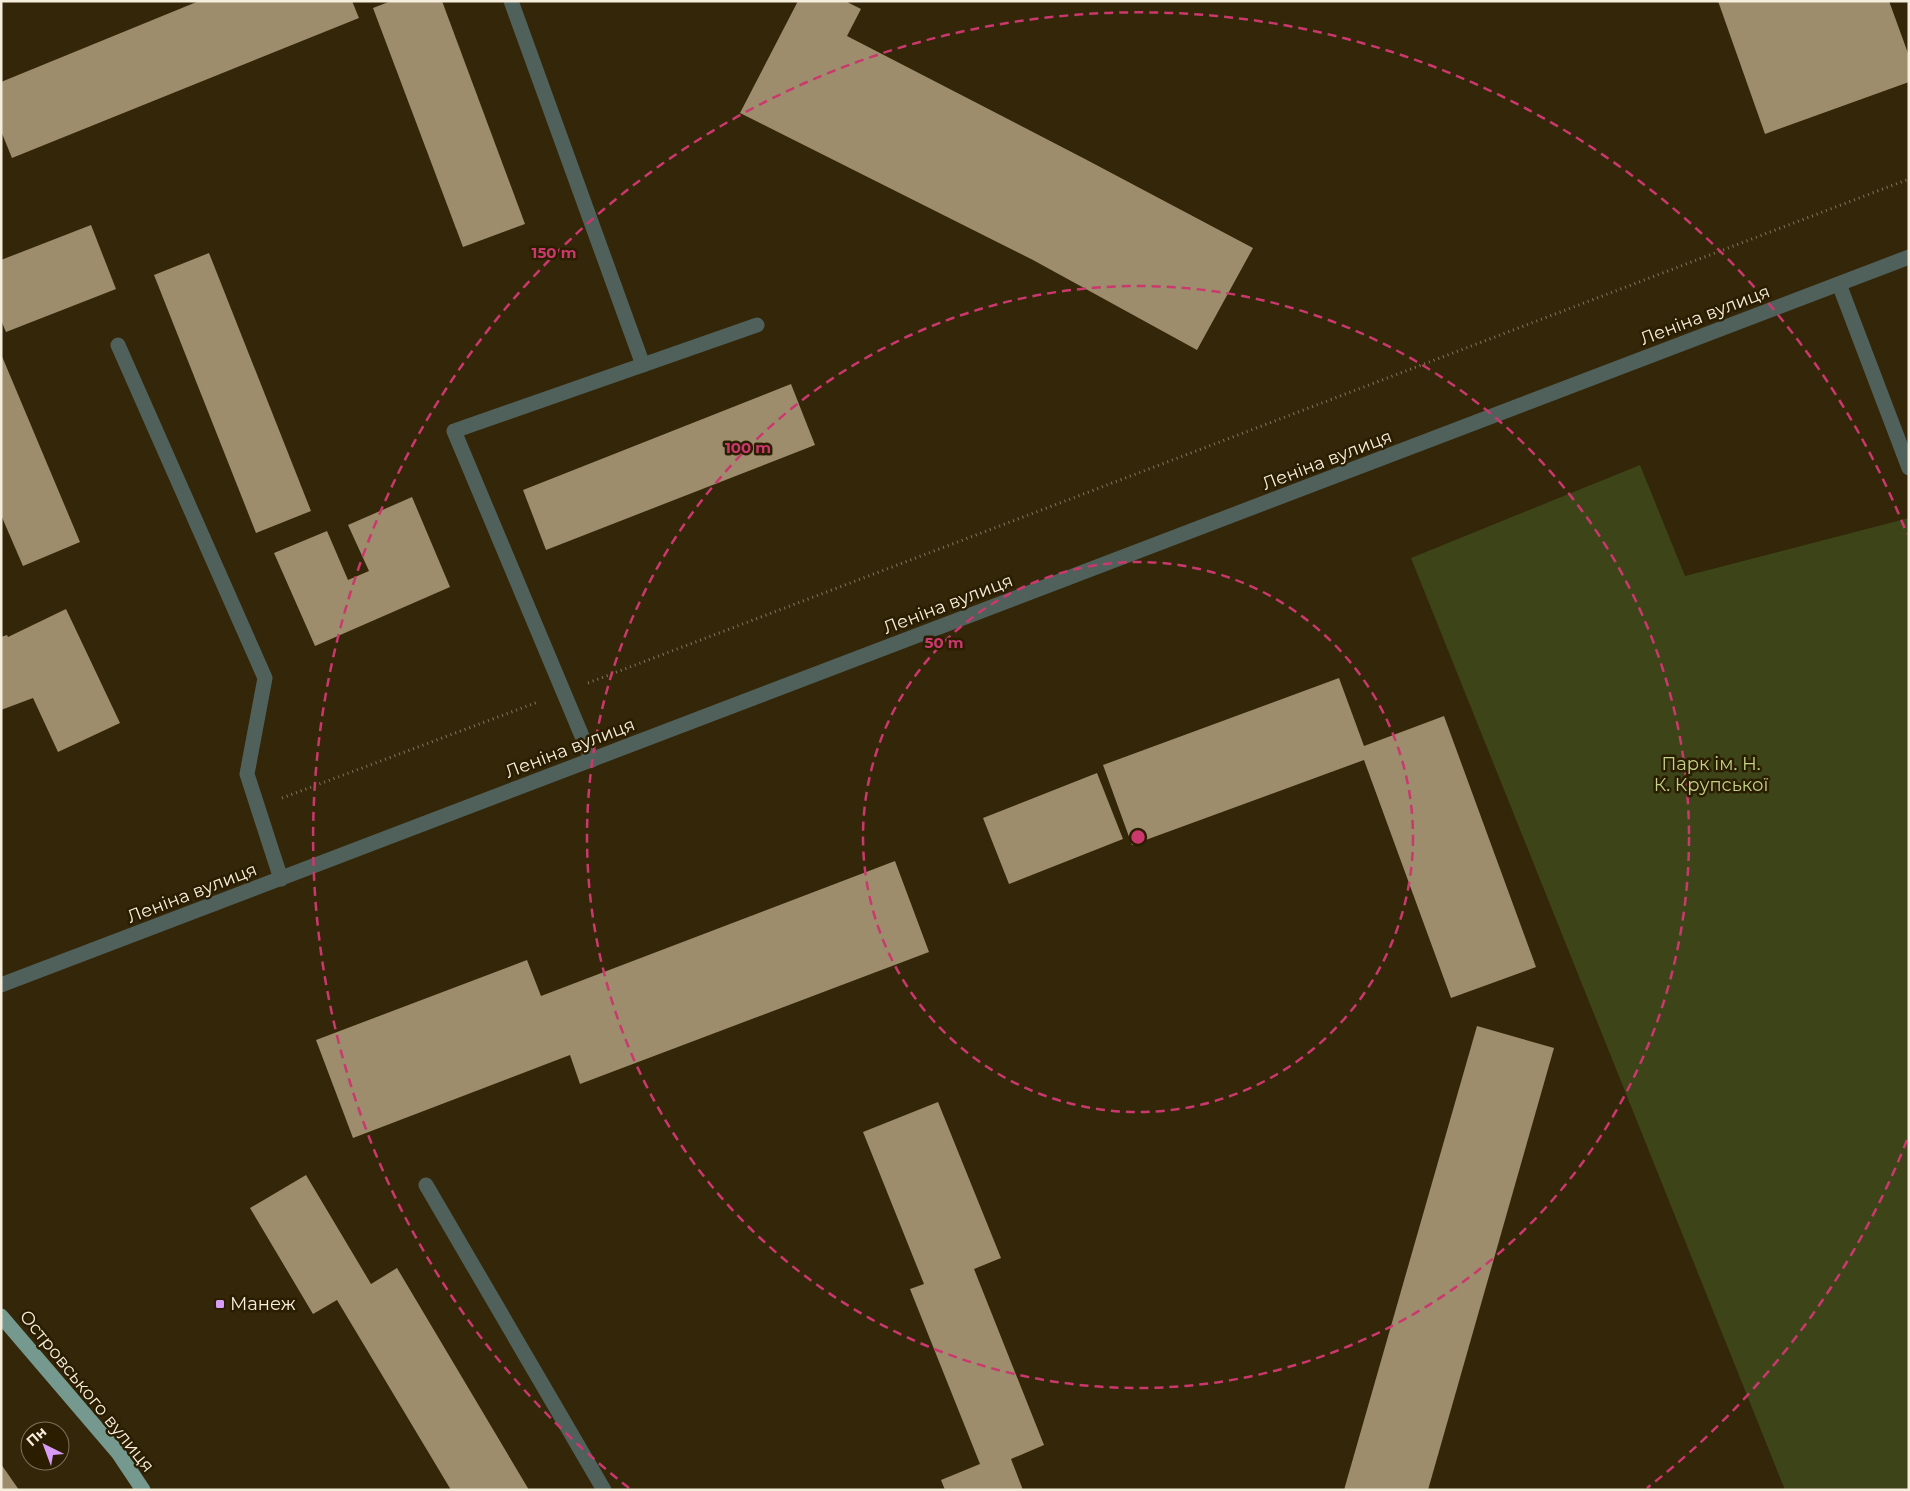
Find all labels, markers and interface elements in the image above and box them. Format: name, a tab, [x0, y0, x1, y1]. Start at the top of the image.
text: 150 m	[532, 243, 576, 262]
street label: Леніна вулиця	[1637, 280, 1773, 350]
street label: Леніна вулиця	[1259, 425, 1395, 495]
text: 100 m	[725, 438, 771, 457]
street label: Леніна вулиця	[880, 569, 1016, 639]
text: 50 m	[924, 633, 964, 652]
street label: Леніна вулиця	[502, 713, 638, 783]
park label: Парк ім. Н. К. Крупської	[1654, 753, 1768, 796]
centre of rings	[1129, 828, 1147, 846]
street label: Леніна вулиця	[124, 858, 260, 928]
place label: Манеж	[230, 1293, 296, 1315]
marker: Манеж	[214, 1298, 226, 1310]
street label: Островського вулиця	[15, 1305, 159, 1477]
north arrow	[20, 1421, 70, 1471]
text: Пн	[22, 1423, 50, 1450]

